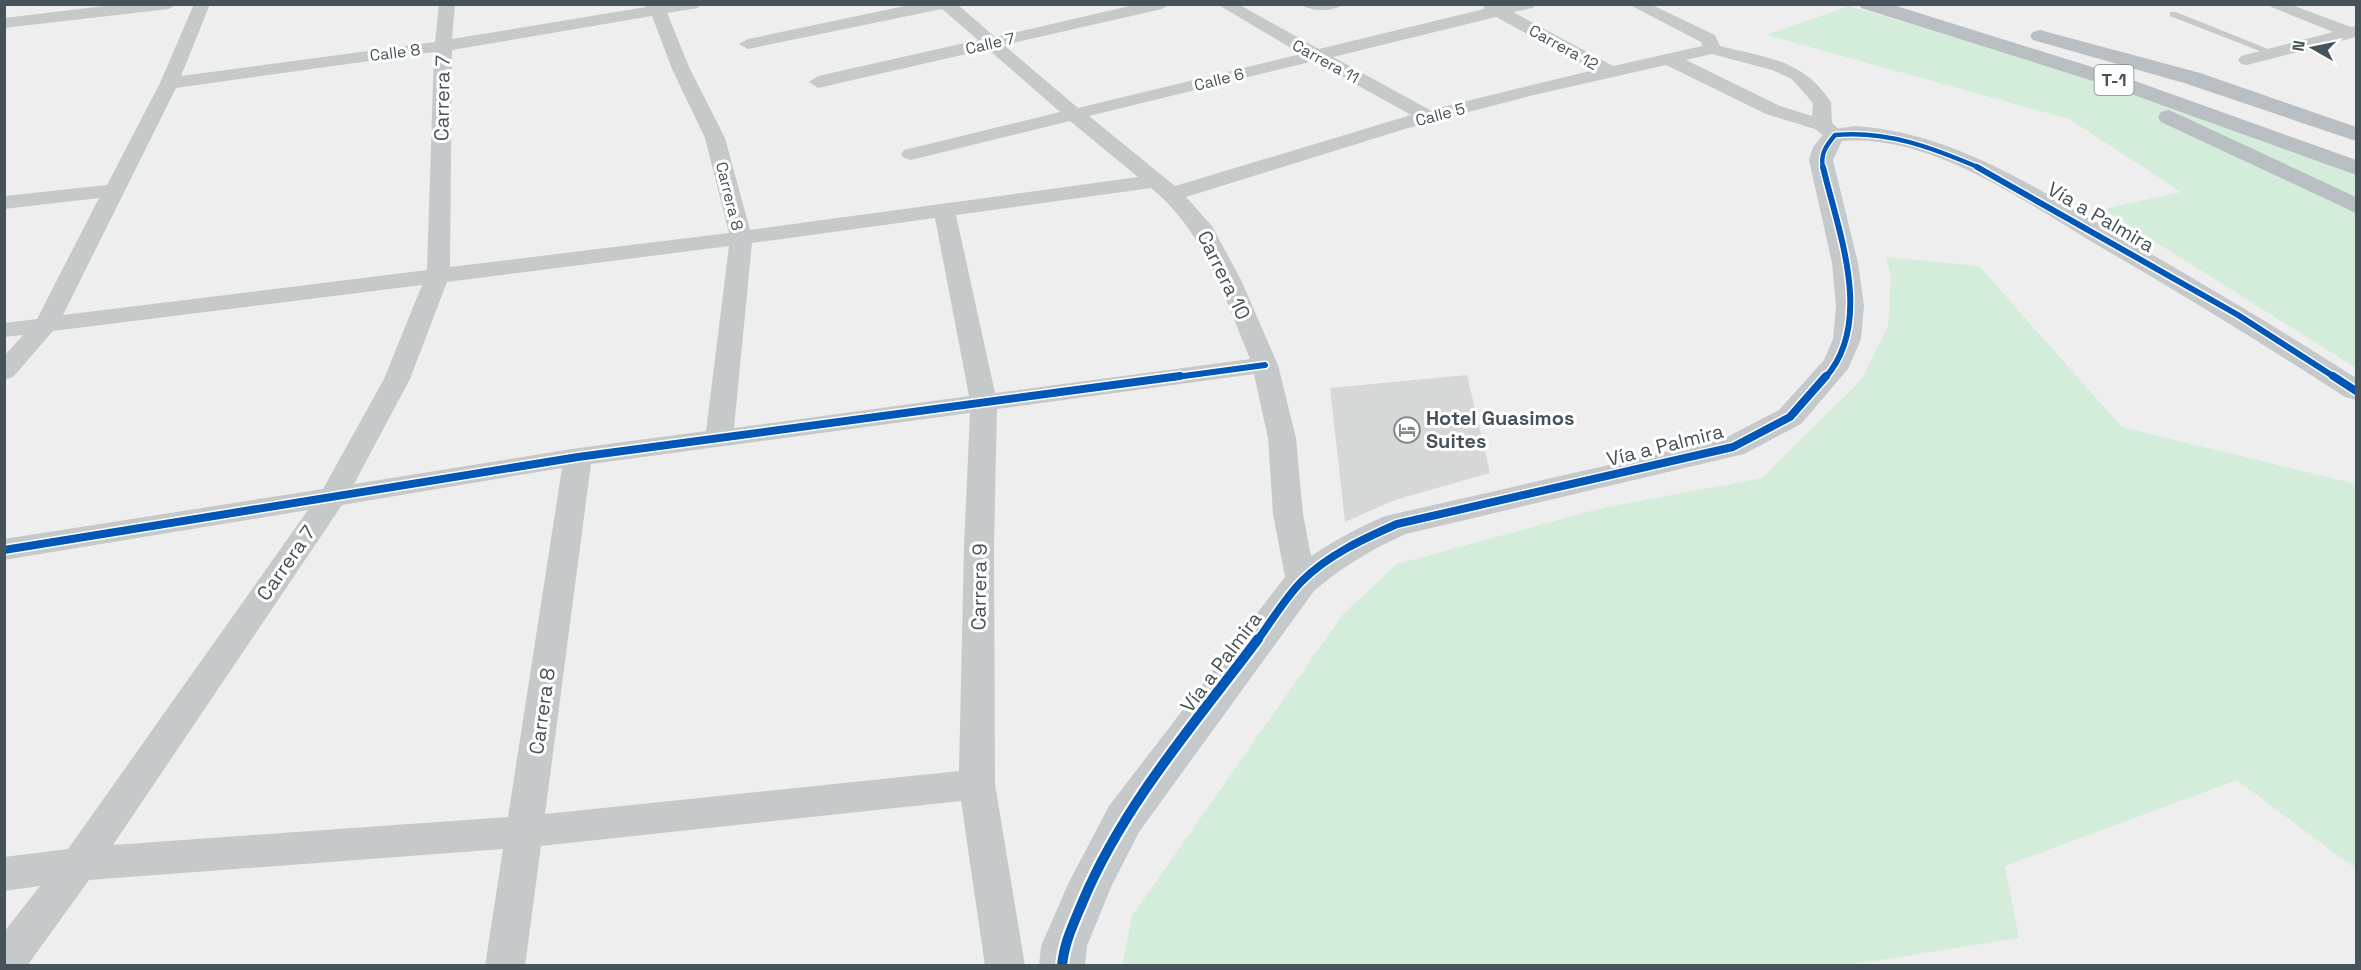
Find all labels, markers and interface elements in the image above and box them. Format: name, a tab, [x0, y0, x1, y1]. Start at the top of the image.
north arrow	[2283, 18, 2343, 78]
street label: Carrera 12	[1525, 20, 1602, 75]
street label: Calle 7	[963, 28, 1017, 59]
street label: Carrera 11	[1289, 35, 1363, 88]
street label: Calle 8	[369, 39, 422, 66]
text: N	[2287, 39, 2310, 53]
street label: Carrera 7	[428, 55, 456, 141]
street label: Calle 6	[1192, 63, 1246, 96]
road number: T-1	[2094, 65, 2134, 95]
street label: Calle 5	[1413, 98, 1467, 131]
street label: Carrera 8	[711, 160, 748, 233]
street label: Vía a Palmira	[2043, 176, 2159, 258]
street label: Carrera 10	[1191, 226, 1257, 324]
place label: Hotel Guasimos Suites	[1426, 405, 1574, 454]
hotel icon: Hotel Guasimos Suites	[1392, 415, 1422, 445]
street label: Vía a Palmira	[1604, 418, 1726, 472]
street label: Carrera 7	[251, 520, 321, 606]
street label: Carrera 9	[965, 543, 993, 631]
street label: Vía a Palmira	[1175, 606, 1267, 718]
street label: Carrera 8	[523, 666, 561, 756]

